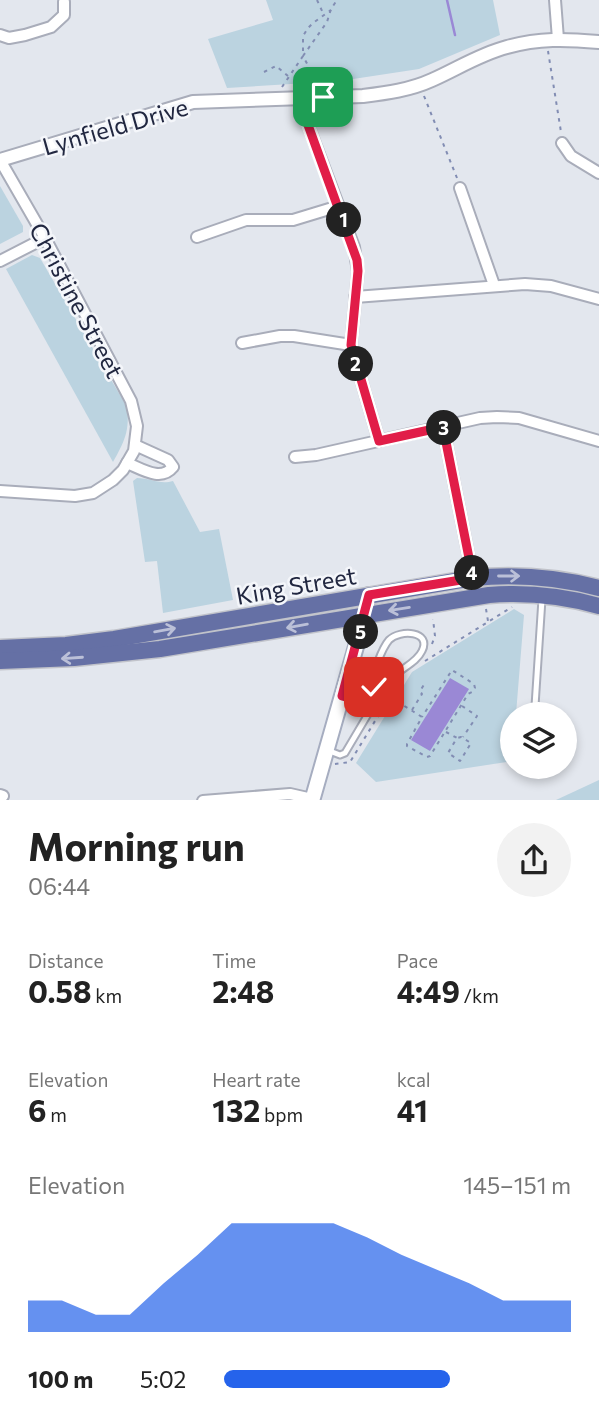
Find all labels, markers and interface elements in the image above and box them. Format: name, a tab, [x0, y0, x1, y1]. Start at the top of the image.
pin	[293, 67, 353, 127]
icon: arrive	[304, 78, 342, 116]
street label: Lynfield Drive	[39, 91, 191, 161]
pin: 1	[326, 202, 362, 238]
text: 1	[339, 208, 348, 231]
street label: Christine Street	[24, 217, 130, 383]
pin: 2	[338, 346, 374, 382]
text: 2	[350, 352, 361, 375]
pin: 3	[426, 410, 462, 446]
text: 3	[438, 416, 449, 439]
pin: 4	[454, 556, 490, 590]
street label: King Street	[234, 560, 358, 610]
text: 4	[466, 561, 477, 584]
one-way arrow	[498, 569, 521, 583]
one-way arrow	[388, 603, 411, 616]
pin: 5	[344, 614, 378, 650]
one-way arrow	[286, 620, 309, 633]
text: 5	[355, 620, 366, 643]
one-way arrow	[153, 623, 176, 637]
one-way arrow	[61, 652, 84, 665]
pin	[344, 657, 404, 717]
icon: check	[355, 668, 393, 706]
map controls	[500, 702, 577, 779]
button: layers	[500, 702, 577, 779]
text: Morning run	[28, 822, 245, 869]
button: share	[497, 823, 571, 897]
text: 06:44	[28, 872, 90, 900]
text: Distance	[28, 949, 104, 972]
text: Time	[212, 949, 256, 972]
text: Pace	[397, 949, 438, 972]
text: 0.58	[28, 972, 92, 1009]
text: 2:48	[212, 972, 274, 1009]
text: 4:49	[397, 972, 460, 1009]
text: km	[92, 984, 122, 1007]
text: /km	[460, 984, 499, 1007]
text: Elevation	[28, 1068, 108, 1091]
text: Heart rate	[212, 1068, 301, 1091]
text: kcal	[397, 1068, 431, 1091]
text: 6	[28, 1091, 47, 1128]
text: 132	[212, 1091, 260, 1128]
text: 41	[397, 1091, 428, 1128]
text: m	[47, 1103, 67, 1126]
text: bpm	[260, 1103, 303, 1126]
text: Elevation	[28, 1171, 125, 1199]
text: 145–151 m	[463, 1171, 571, 1199]
text: 100 m	[28, 1365, 93, 1393]
text: 5:02	[140, 1365, 186, 1393]

